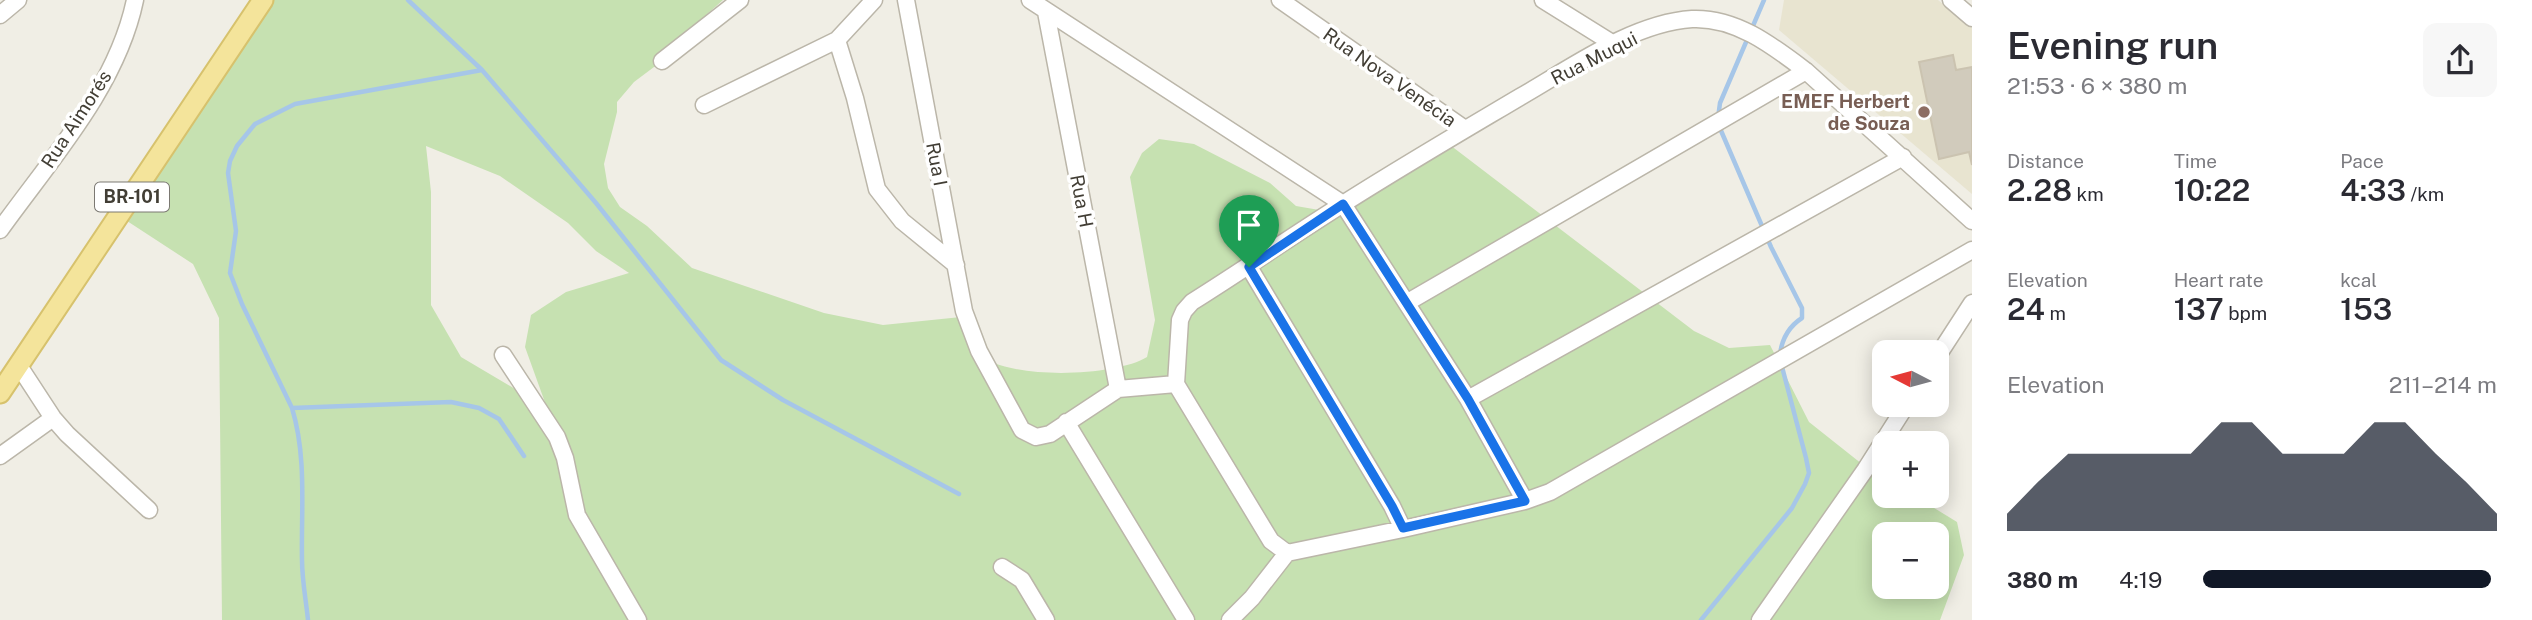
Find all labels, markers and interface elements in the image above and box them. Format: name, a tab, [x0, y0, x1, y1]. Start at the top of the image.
street label: Rua Nova Venécia	[1319, 23, 1461, 131]
text: Evening run	[2007, 23, 2218, 68]
button: share	[2423, 23, 2497, 97]
street label: Rua Muqui	[1547, 27, 1641, 89]
street label: Rua Aimorés	[36, 66, 116, 172]
text: 21:53 · 6 × 380 m	[2007, 72, 2187, 99]
place label: EMEF Herbert de Souza	[1781, 90, 1910, 134]
marker: EMEF Herbert de Souza	[1916, 104, 1932, 120]
street label: Rua I	[922, 140, 952, 188]
text: Distance	[2007, 150, 2084, 172]
text: Time	[2174, 150, 2217, 172]
text: Pace	[2340, 150, 2384, 172]
text: 2.28	[2007, 172, 2072, 208]
text: 10:22	[2174, 172, 2250, 208]
text: 4:33	[2340, 172, 2406, 208]
street label: Rua H	[1066, 173, 1098, 229]
road number: BR-101	[95, 182, 169, 212]
text: km	[2072, 183, 2104, 205]
text: /km	[2406, 183, 2444, 205]
pin	[1219, 195, 1279, 267]
icon: arrive	[1230, 206, 1268, 244]
text: Elevation	[2007, 269, 2088, 291]
text: Heart rate	[2174, 269, 2263, 291]
text: kcal	[2340, 269, 2377, 291]
text: 24	[2007, 291, 2045, 327]
text: 137	[2174, 291, 2224, 327]
text: 153	[2340, 291, 2392, 327]
text: m	[2045, 302, 2066, 324]
text: bpm	[2224, 302, 2267, 324]
north arrow	[1872, 340, 1950, 416]
map controls	[1872, 340, 1949, 599]
text: Elevation	[2007, 371, 2105, 398]
text: 211–214 m	[2389, 371, 2497, 398]
button: +	[1872, 431, 1949, 508]
button: −	[1872, 522, 1949, 599]
text: 380 m	[2007, 566, 2078, 593]
text: 4:19	[2119, 566, 2162, 593]

